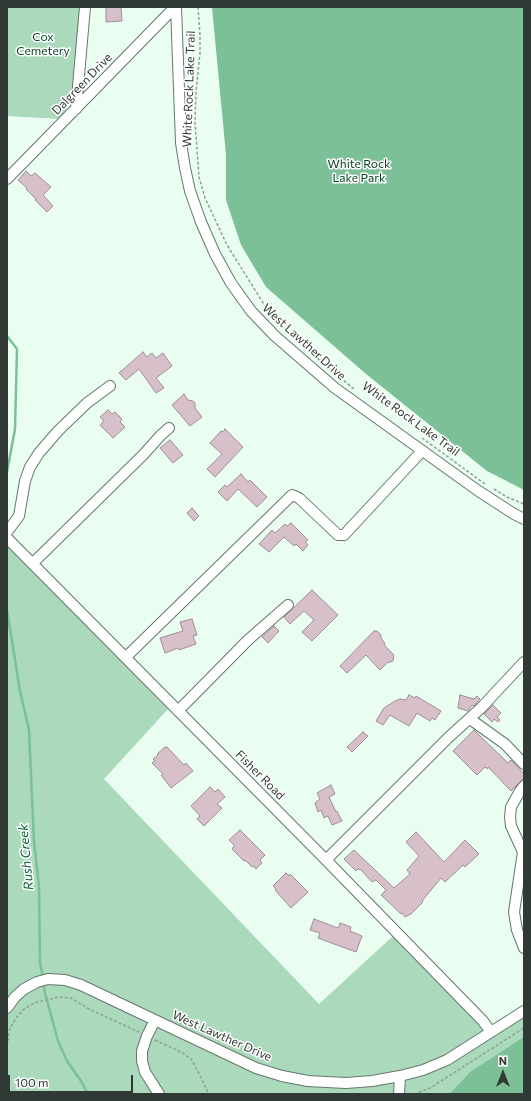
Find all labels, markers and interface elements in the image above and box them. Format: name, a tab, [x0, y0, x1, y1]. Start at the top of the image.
park label: Cox Cemetery	[16, 30, 70, 58]
street label: White Rock Lake Trail	[180, 30, 198, 148]
street label: Dalgreen Drive	[49, 50, 115, 118]
park label: White Rock Lake Park	[328, 157, 390, 185]
street label: West Lawther Drive	[259, 301, 349, 383]
street label: White Rock Lake Trail	[359, 379, 463, 459]
street label: Fisher Road	[232, 747, 288, 803]
water label: Rush Creek	[15, 823, 37, 891]
street label: West Lawther Drive	[170, 1008, 274, 1064]
north arrow	[483, 1053, 523, 1093]
text: N	[499, 1054, 507, 1067]
scale bar	[10, 1067, 135, 1093]
text: 100 m	[15, 1075, 49, 1089]

